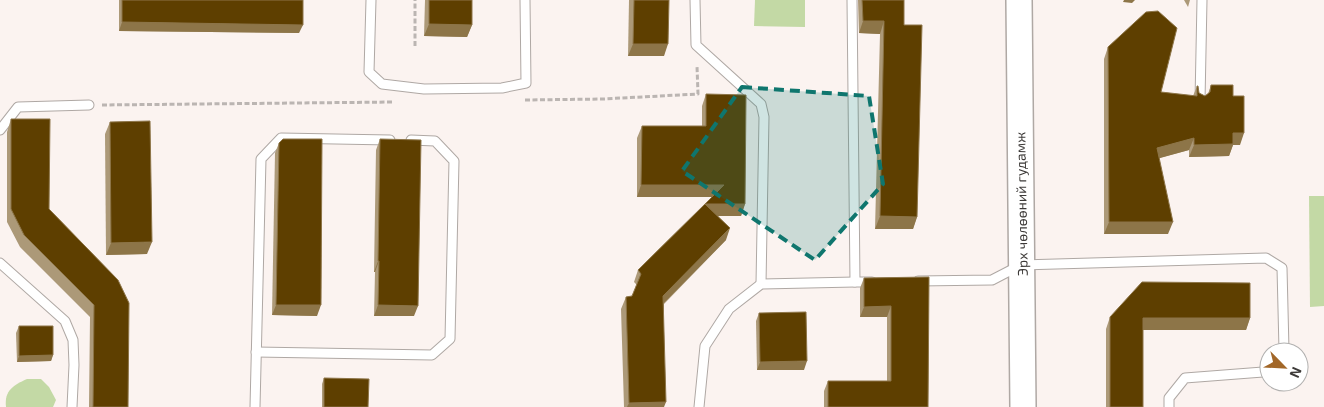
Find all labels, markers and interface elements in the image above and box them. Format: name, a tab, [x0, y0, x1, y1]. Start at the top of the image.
street label: Эрх чөлөөний гудамж	[1011, 132, 1031, 276]
north arrow	[1259, 342, 1309, 392]
text: N	[1287, 364, 1306, 381]

